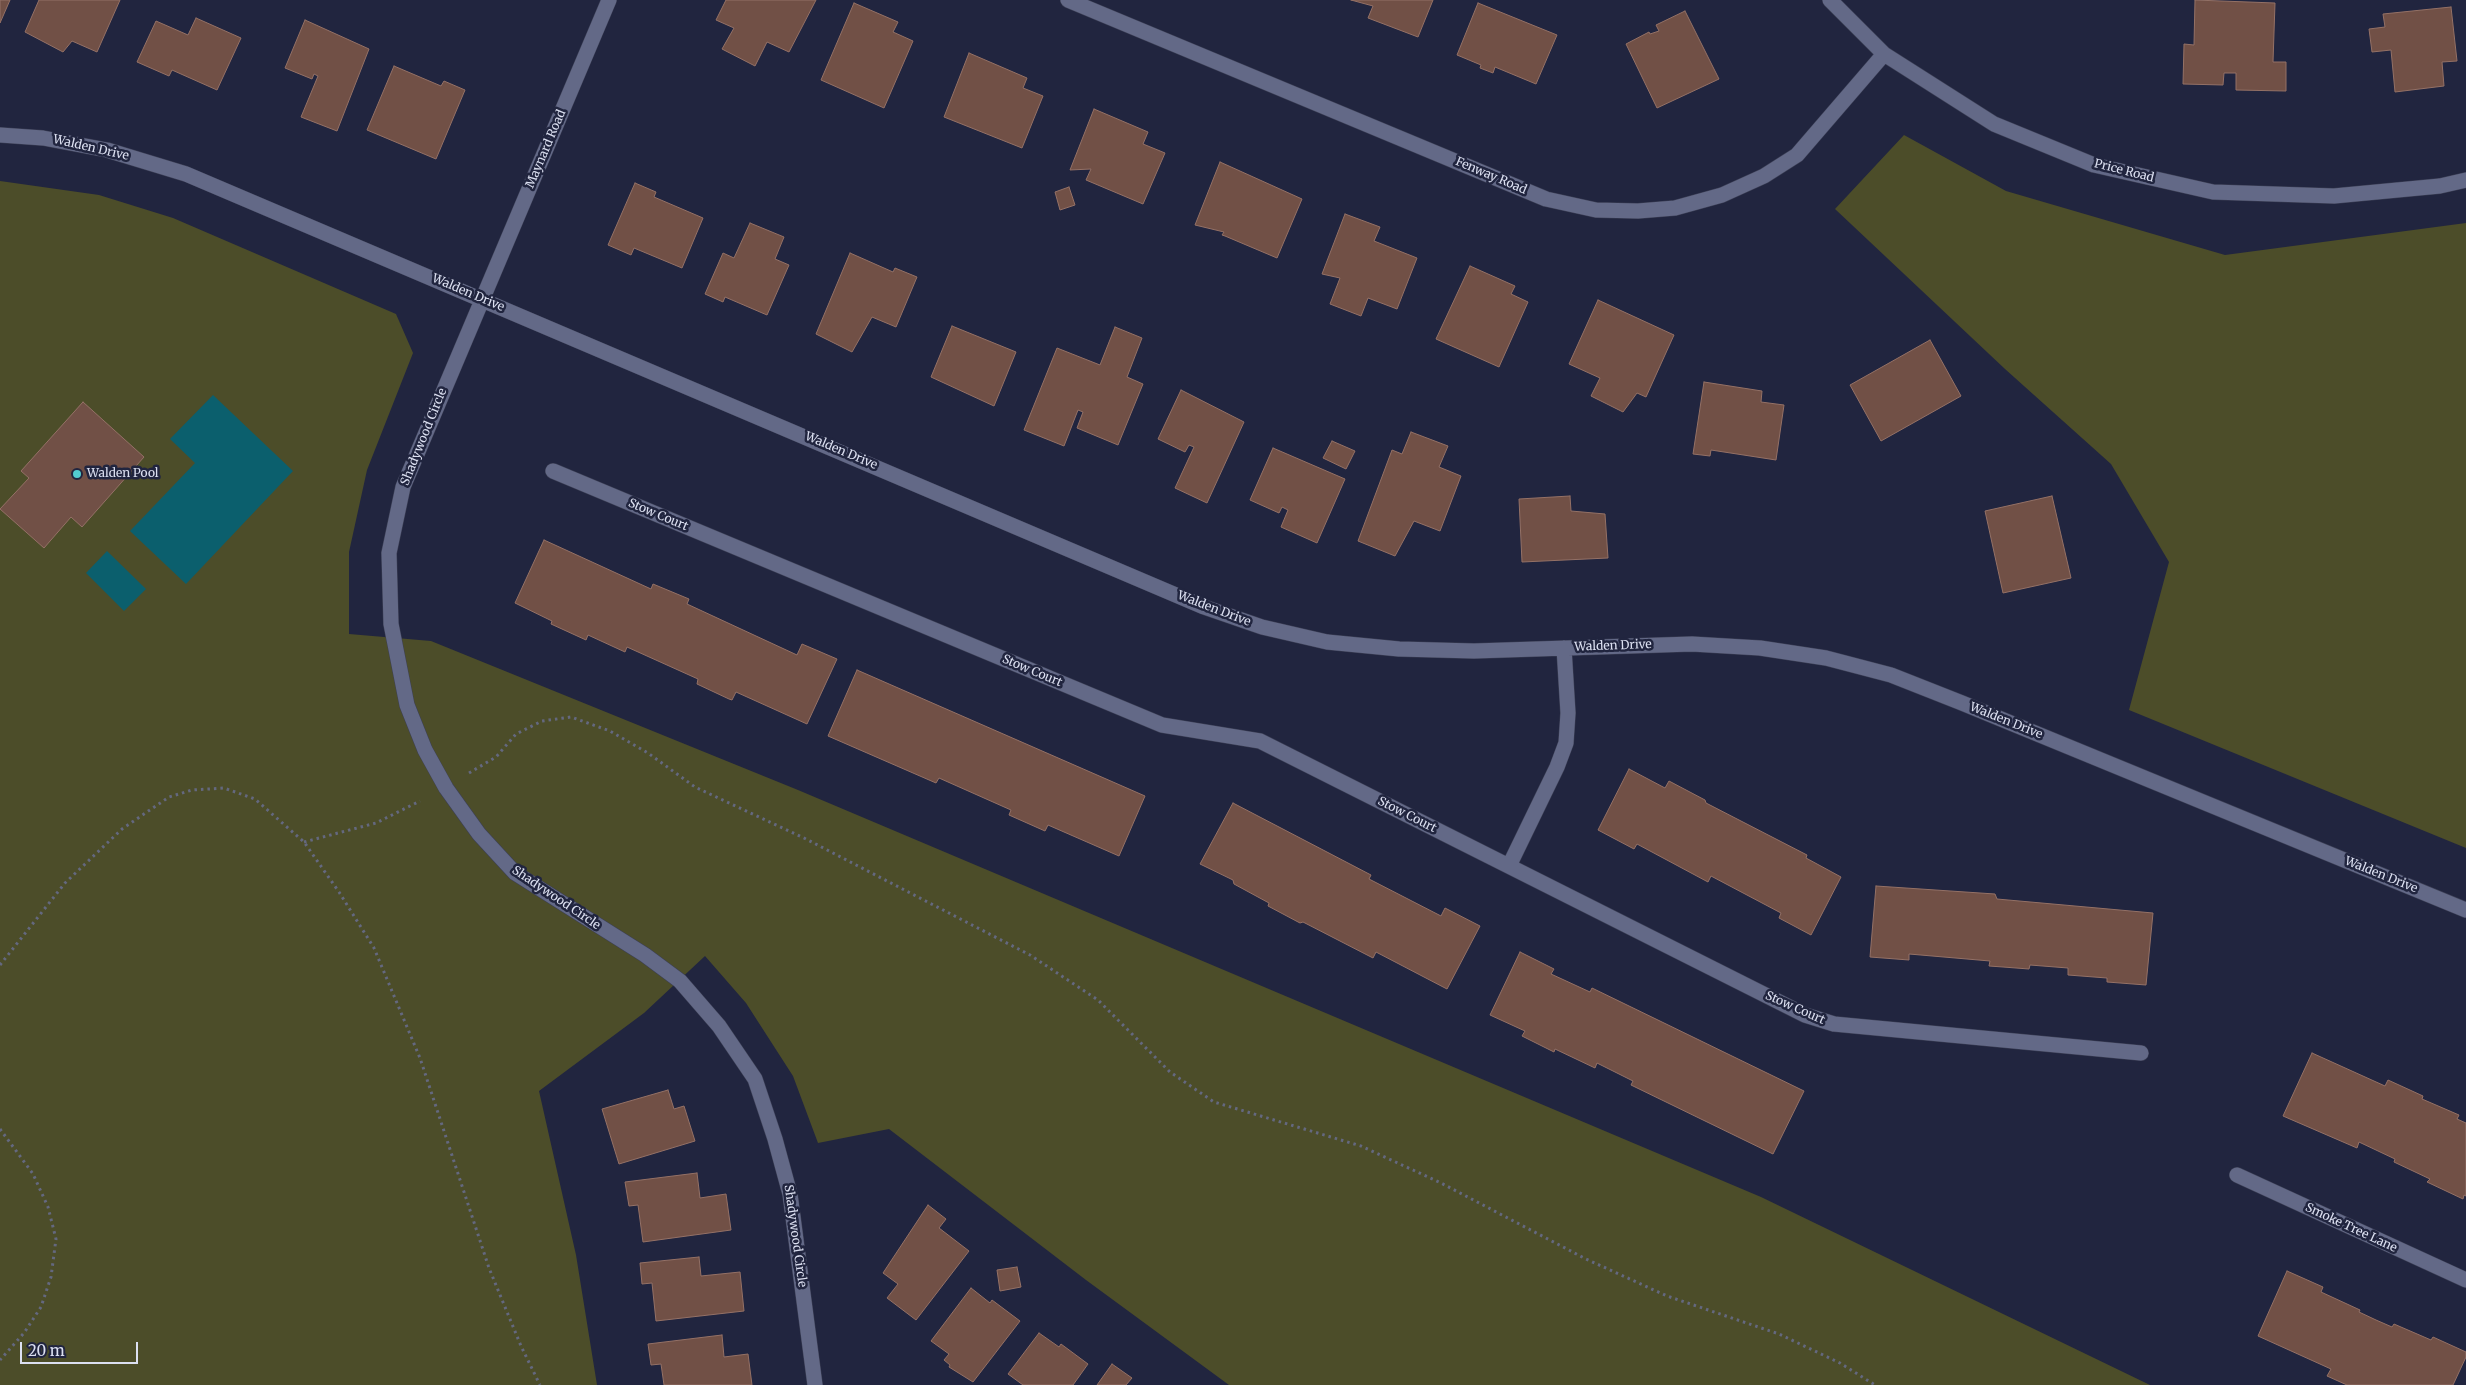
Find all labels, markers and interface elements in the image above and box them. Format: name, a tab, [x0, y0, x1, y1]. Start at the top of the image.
street label: Maynard Road	[523, 108, 569, 190]
street label: Walden Drive	[52, 132, 130, 164]
street label: Fenway Road	[1453, 154, 1529, 198]
street label: Price Road	[2093, 157, 2155, 185]
street label: Walden Drive	[430, 271, 506, 315]
street label: Shadywood Circle	[398, 386, 450, 488]
street label: Walden Drive	[803, 429, 879, 473]
place label: Walden Pool	[87, 467, 159, 481]
marker: Walden Pool	[71, 468, 83, 480]
street label: Stow Court	[626, 496, 690, 534]
street label: Walden Drive	[1175, 588, 1253, 630]
street label: Walden Drive	[1574, 637, 1652, 655]
street label: Stow Court	[1000, 652, 1064, 690]
street label: Walden Drive	[1968, 700, 2044, 742]
street label: Stow Court	[1375, 794, 1439, 836]
street label: Walden Drive	[2343, 854, 2419, 896]
street label: Shadywood Circle	[509, 863, 603, 933]
street label: Stow Court	[1763, 988, 1827, 1028]
street label: Shadywood Circle	[781, 1184, 809, 1288]
street label: Smoke Tree Lane	[2303, 1200, 2399, 1256]
scale bar	[22, 1332, 140, 1364]
text: 20 m	[28, 1341, 65, 1360]

